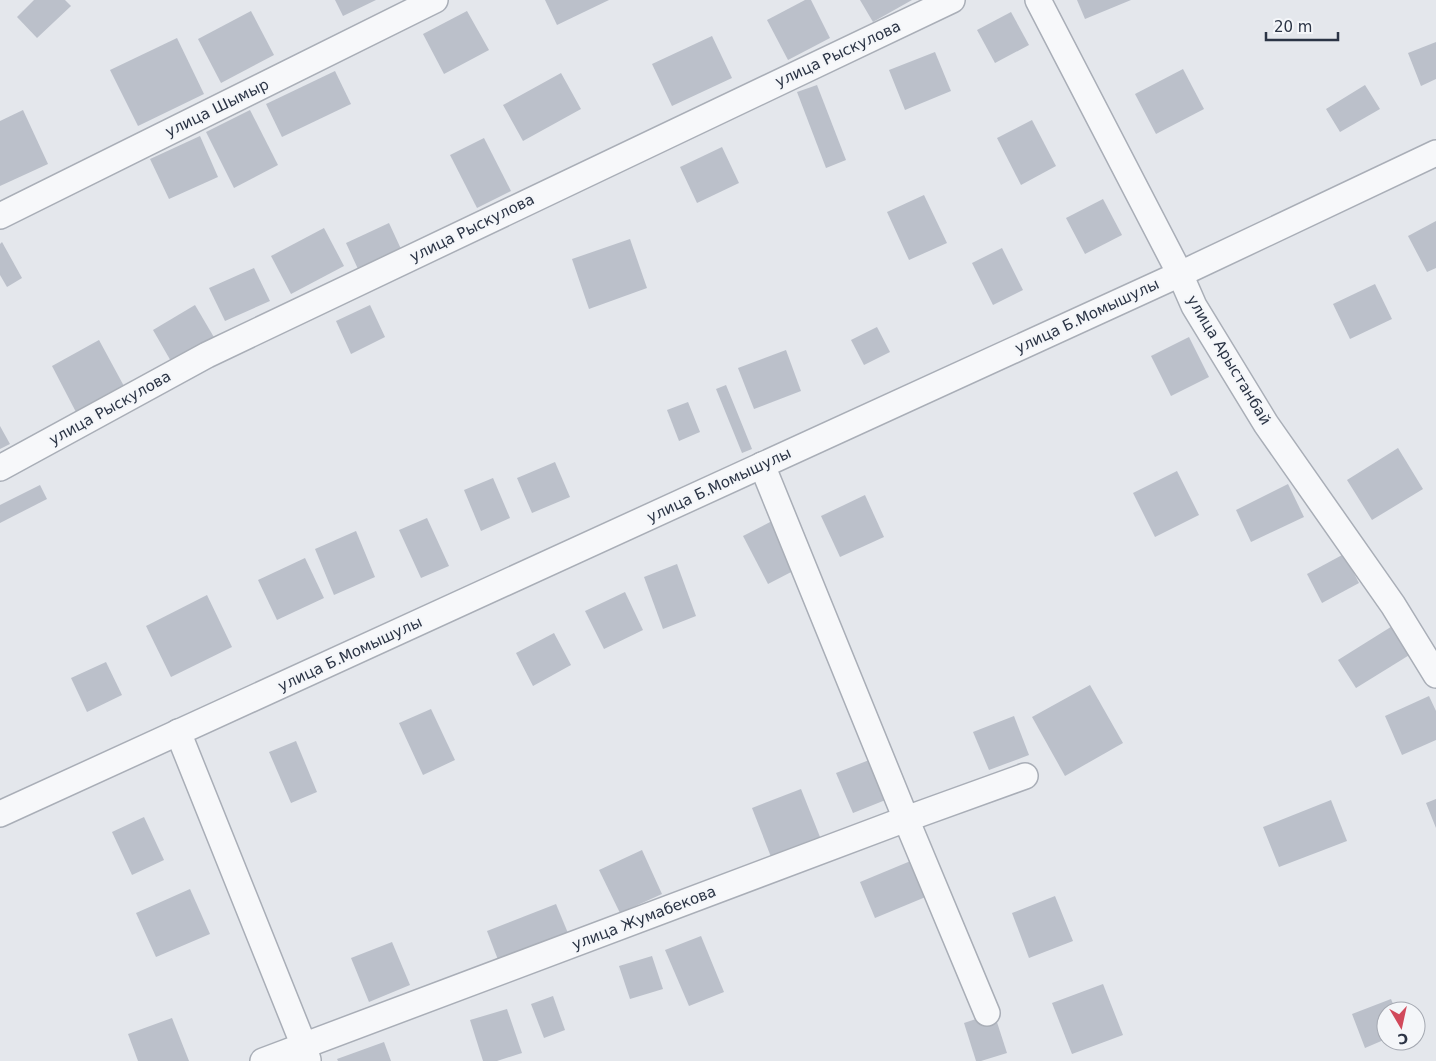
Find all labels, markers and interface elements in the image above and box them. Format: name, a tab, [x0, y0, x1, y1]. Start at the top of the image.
scale bar	[1266, 10, 1338, 42]
street label: улица Рыскулова	[772, 17, 904, 91]
text: 20 m	[1274, 18, 1312, 36]
street label: улица Шымыр	[162, 75, 272, 141]
street label: улица Рыскулова	[407, 190, 537, 266]
street label: улица Б.Момышулы	[1012, 275, 1162, 357]
street label: улица Арыстанбай	[1183, 292, 1275, 428]
street label: улица Рыскулова	[46, 367, 174, 449]
street label: улица Б.Момышулы	[644, 444, 794, 526]
street label: улица Б.Момышулы	[275, 613, 425, 695]
street label: улица Жумабекова	[570, 882, 718, 954]
north arrow	[1376, 1001, 1426, 1051]
text: С	[1397, 1030, 1409, 1048]

